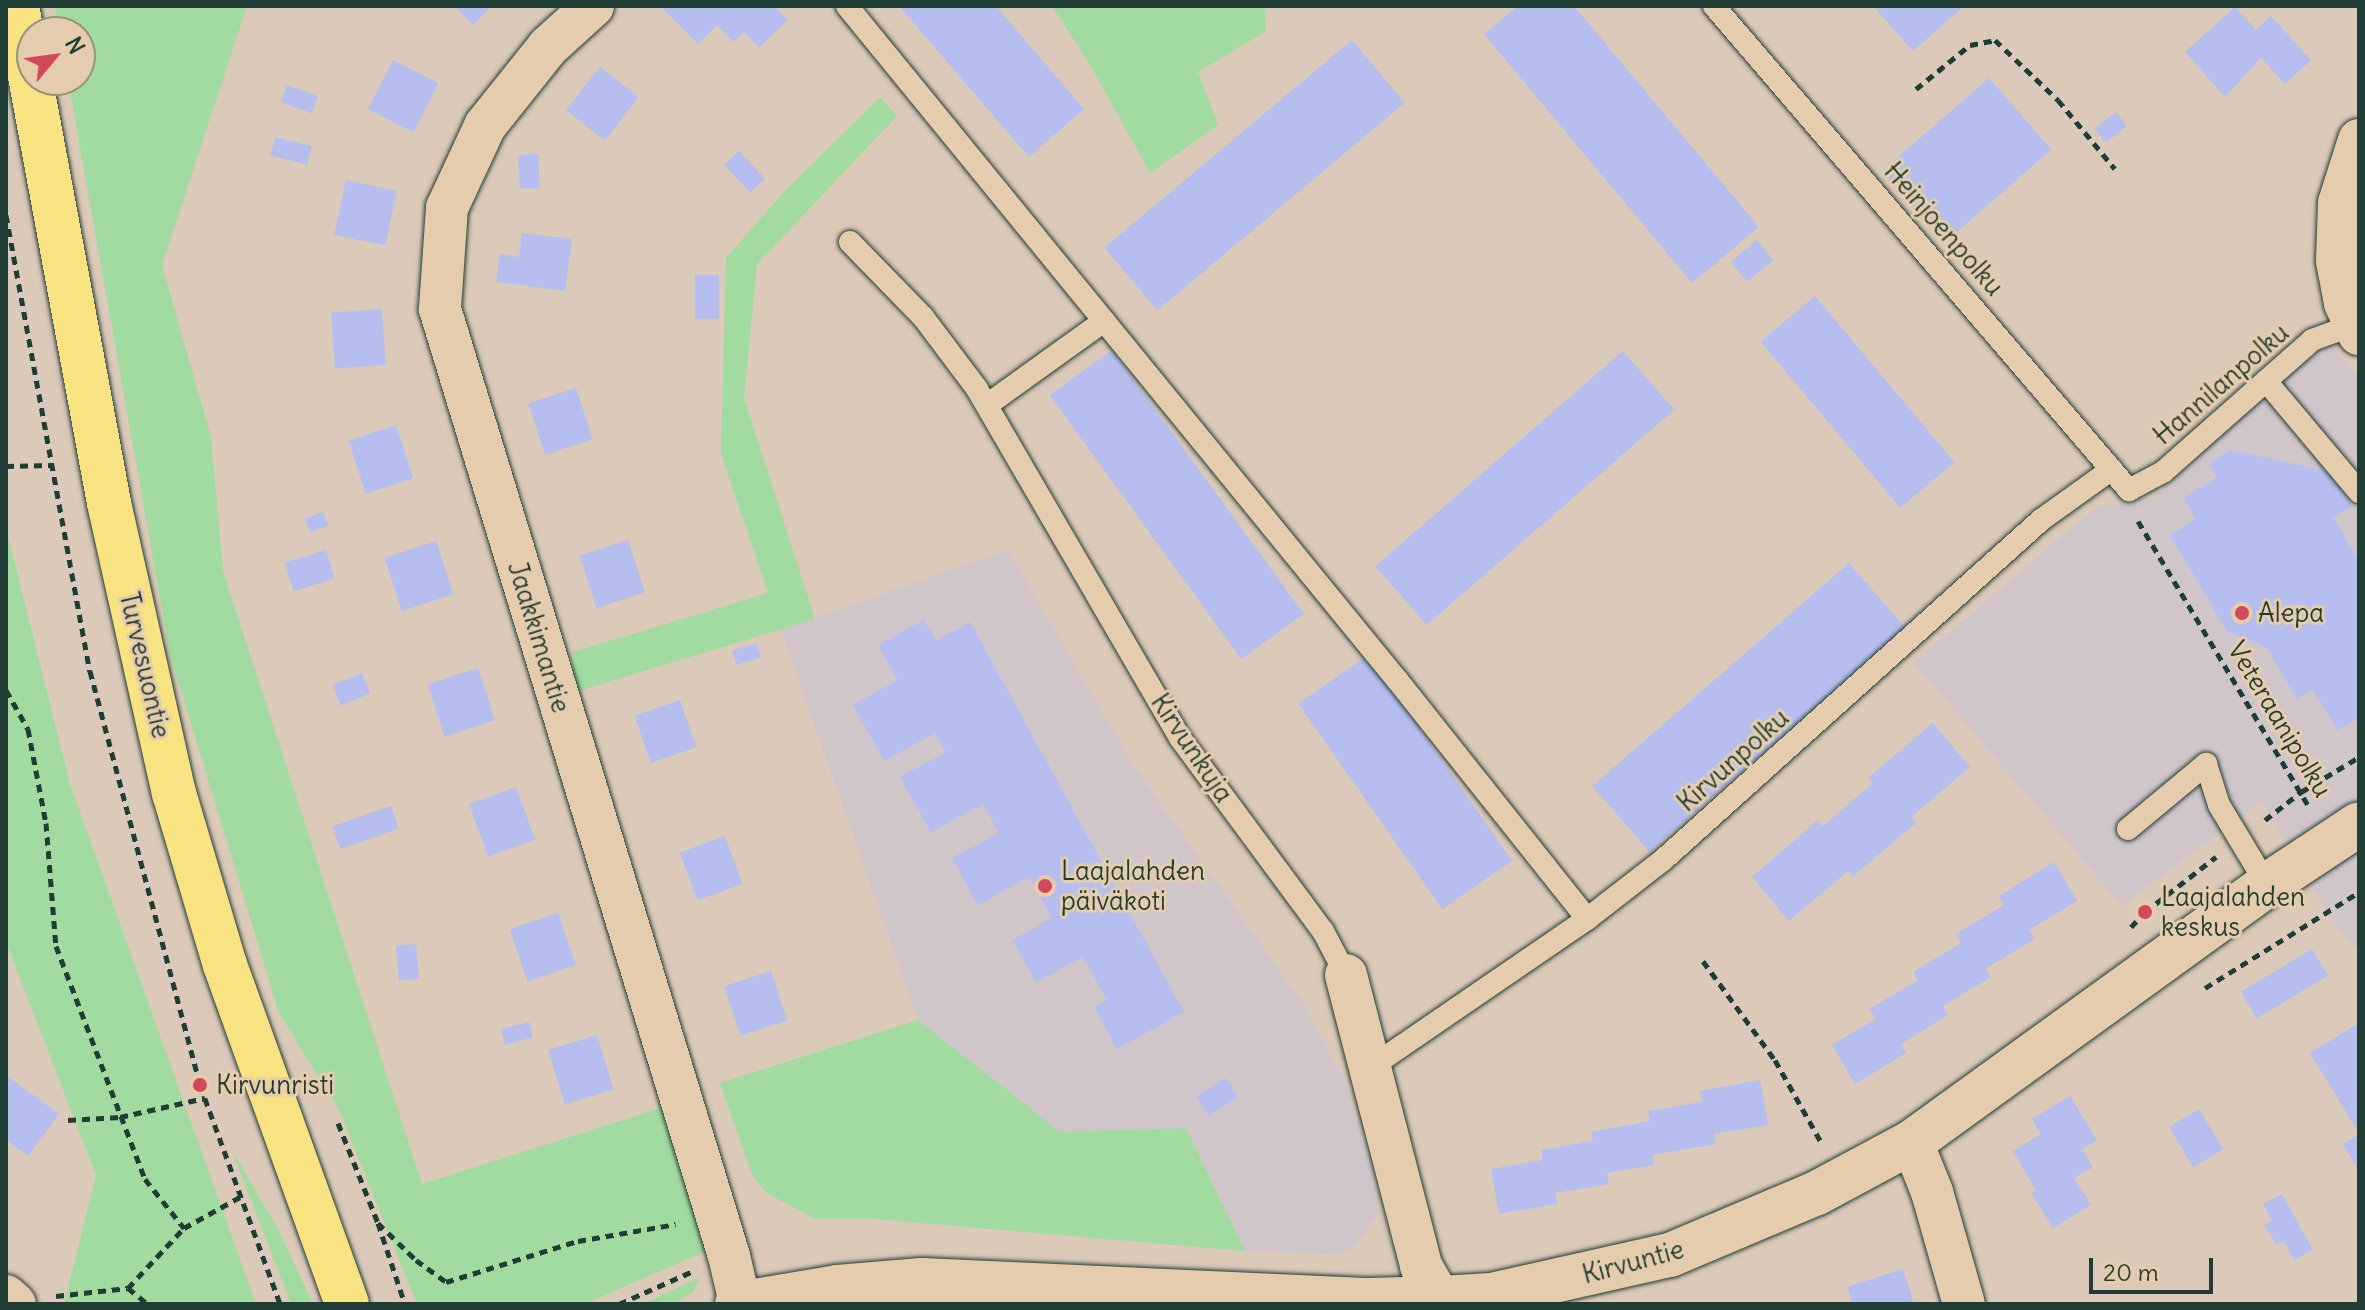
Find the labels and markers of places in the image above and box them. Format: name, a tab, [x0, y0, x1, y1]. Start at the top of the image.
place label: Alepa	[2258, 597, 2324, 629]
marker: Alepa	[2233, 604, 2251, 622]
place label: Laajalahden päiväkoti	[1061, 855, 1205, 916]
marker: Laajalahden päiväkoti	[1036, 877, 1054, 895]
place label: Laajalahden keskus	[2161, 881, 2305, 942]
marker: Laajalahden keskus	[2136, 903, 2154, 921]
place label: Kirvunristi	[216, 1069, 334, 1101]
marker: Kirvunristi	[191, 1076, 209, 1094]

